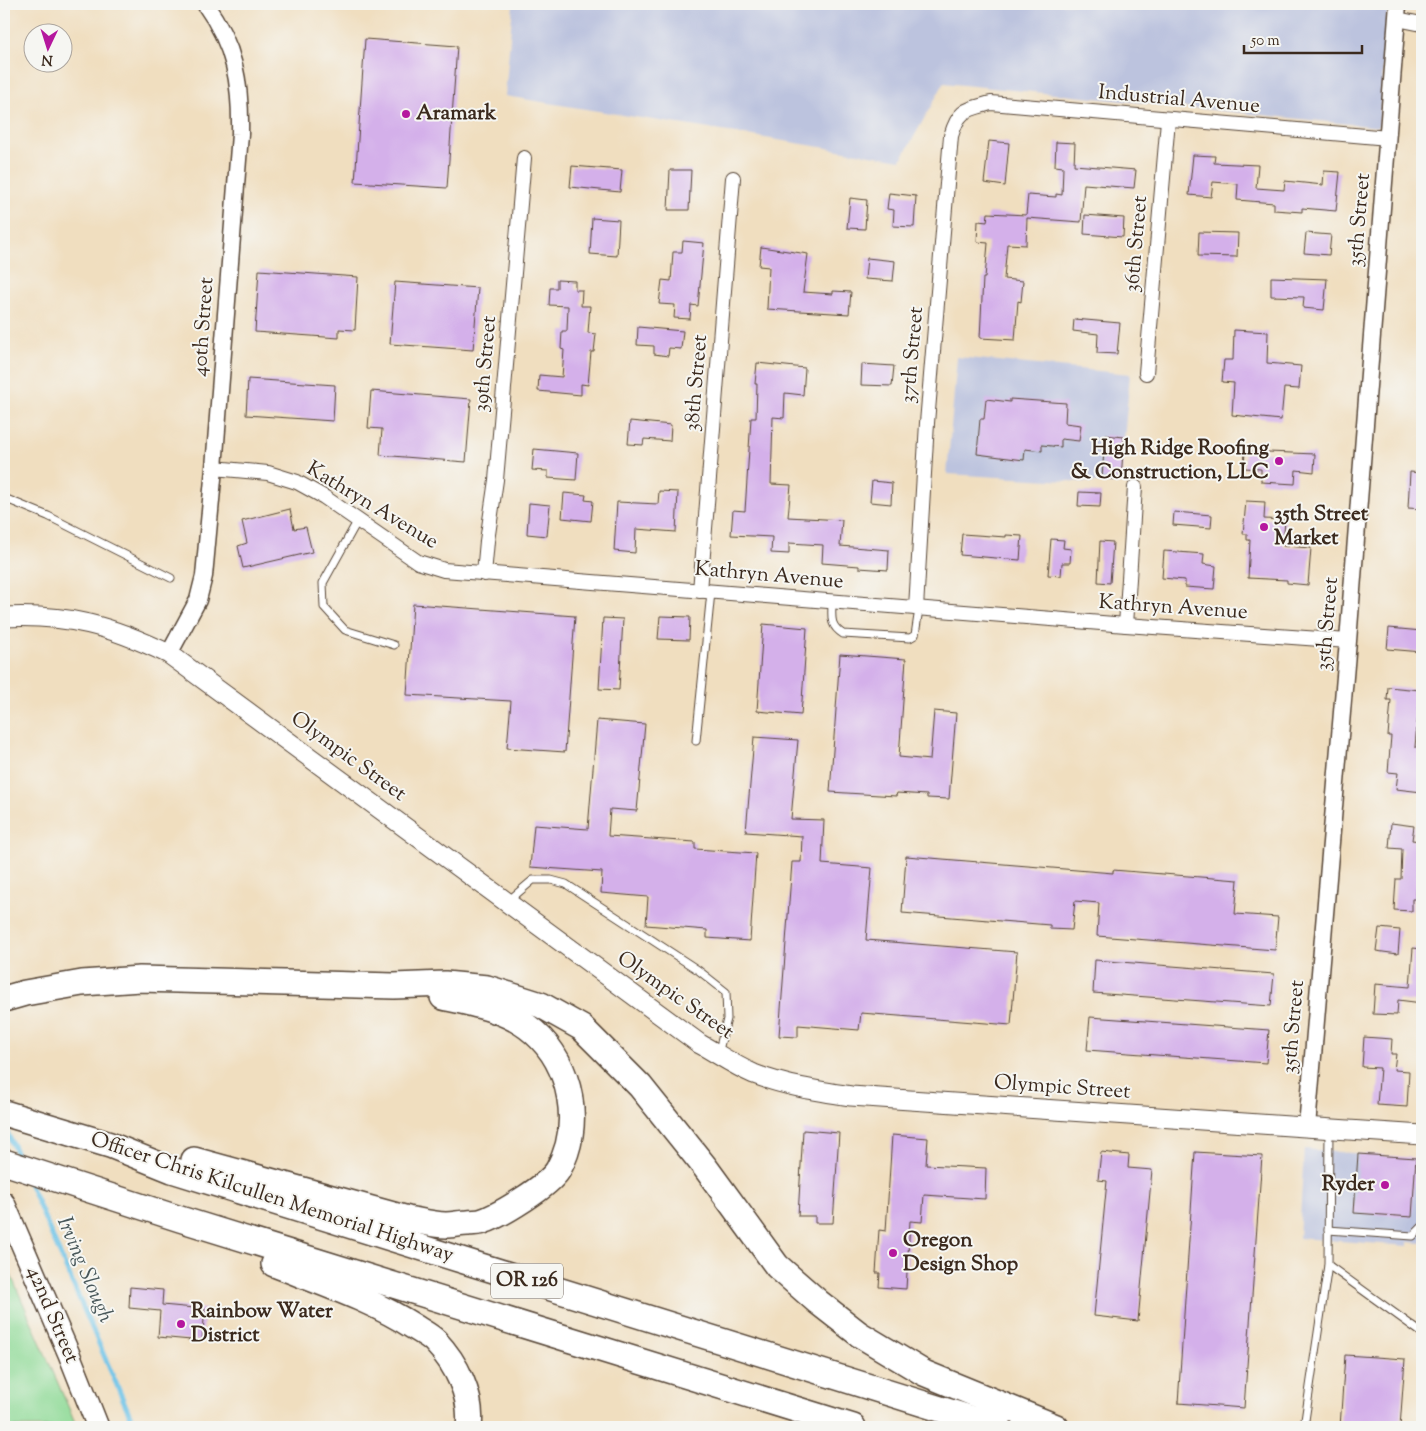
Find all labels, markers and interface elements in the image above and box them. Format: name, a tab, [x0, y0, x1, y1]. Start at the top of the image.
north arrow	[22, 22, 72, 72]
scale bar	[1244, 22, 1361, 54]
text: 50 m	[1250, 31, 1280, 52]
text: N	[41, 49, 54, 69]
street label: Industrial Avenue	[1097, 78, 1261, 122]
place label: Aramark	[416, 99, 497, 129]
marker: Aramark	[400, 108, 412, 120]
street label: 35th Street	[1341, 172, 1379, 268]
street label: 36th Street	[1118, 194, 1156, 294]
street label: 40th Street	[186, 276, 222, 378]
street label: 37th Street	[894, 305, 932, 405]
street label: 39th Street	[467, 315, 505, 413]
street label: 38th Street	[678, 333, 716, 433]
place label: High Ridge Roofing & Construction, LLC	[1071, 434, 1270, 488]
street label: Kathryn Avenue	[300, 455, 444, 557]
marker: High Ridge Roofing & Construction, LLC	[1273, 455, 1285, 467]
place label: 35th Street Market	[1274, 500, 1369, 554]
marker: 35th Street Market	[1258, 521, 1270, 533]
street label: Kathryn Avenue	[693, 555, 845, 597]
street label: 35th Street	[1309, 576, 1347, 672]
street label: Kathryn Avenue	[1097, 588, 1249, 628]
street label: Olympic Street	[284, 705, 412, 809]
street label: Olympic Street	[610, 944, 740, 1048]
street label: 35th Street	[1275, 979, 1313, 1075]
street label: Olympic Street	[993, 1068, 1131, 1108]
street label: Officer Chris Kilcullen Memorial Highway	[87, 1125, 458, 1271]
place label: Ryder	[1322, 1170, 1375, 1200]
marker: Ryder	[1379, 1179, 1391, 1191]
water label: Irving Slough	[47, 1212, 121, 1328]
place label: Oregon Design Shop	[903, 1226, 1019, 1280]
marker: Oregon Design Shop	[887, 1247, 899, 1259]
street label: 42nd Street	[18, 1262, 86, 1368]
road number: OR 126	[491, 1264, 563, 1298]
place label: Rainbow Water District	[191, 1297, 333, 1351]
marker: Rainbow Water District	[175, 1318, 187, 1330]

